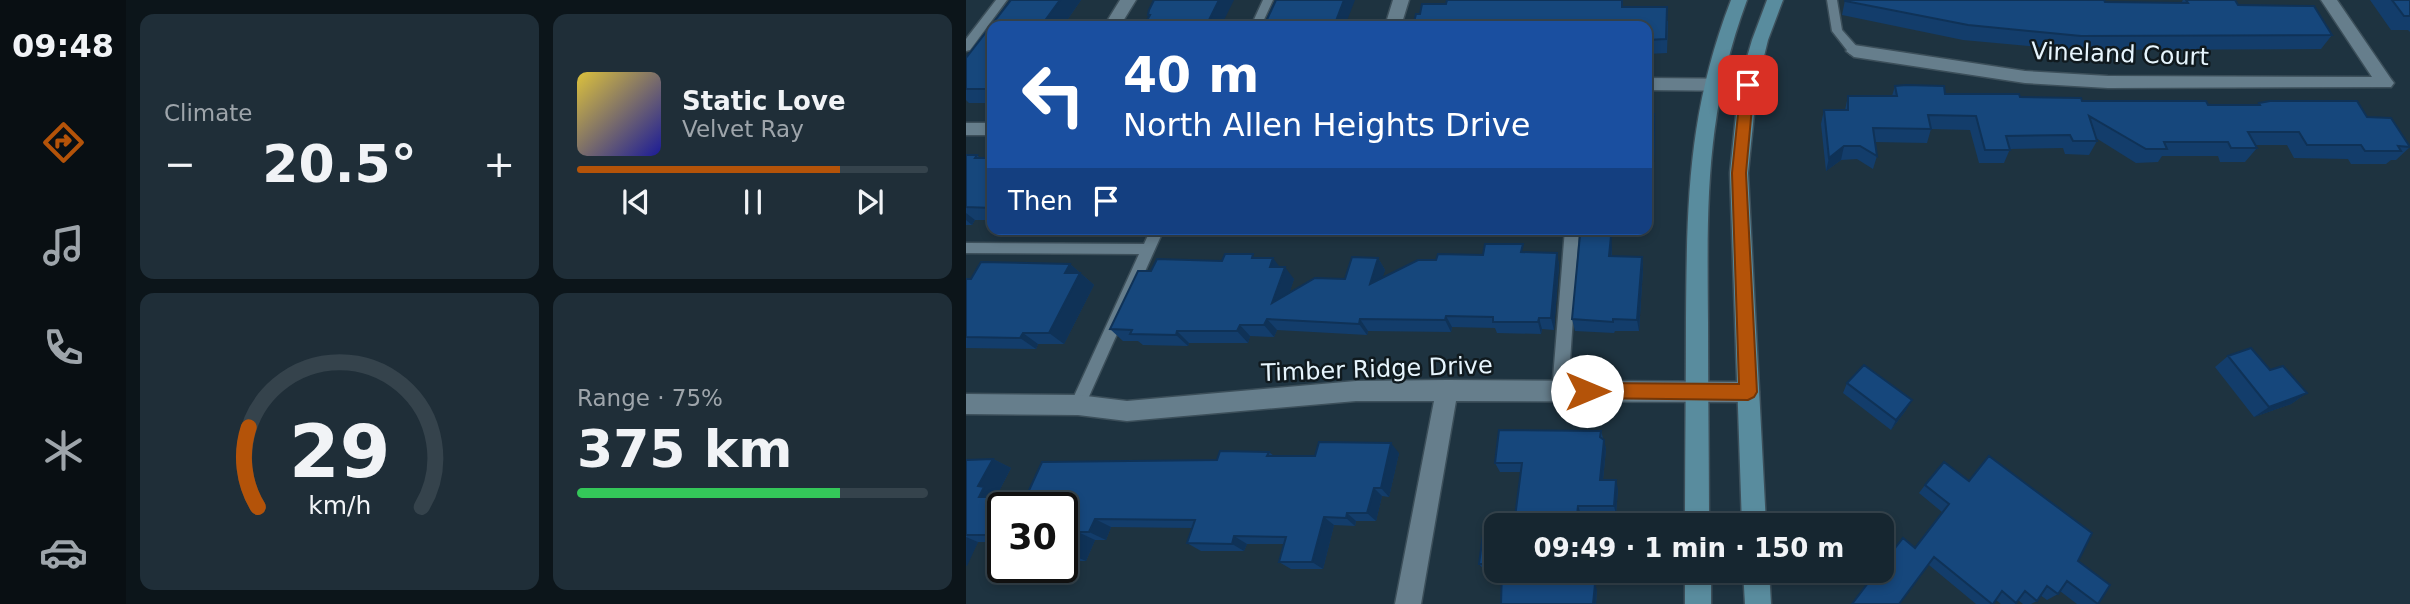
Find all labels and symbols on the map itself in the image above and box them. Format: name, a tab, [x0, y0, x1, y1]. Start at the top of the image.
street label: Vineland Court	[2031, 37, 2209, 71]
pin	[1718, 55, 1778, 115]
street label: Timber Ridge Drive	[1260, 351, 1493, 387]
position arrow	[1550, 354, 1624, 428]
speed limit sign: 30	[987, 492, 1078, 583]

